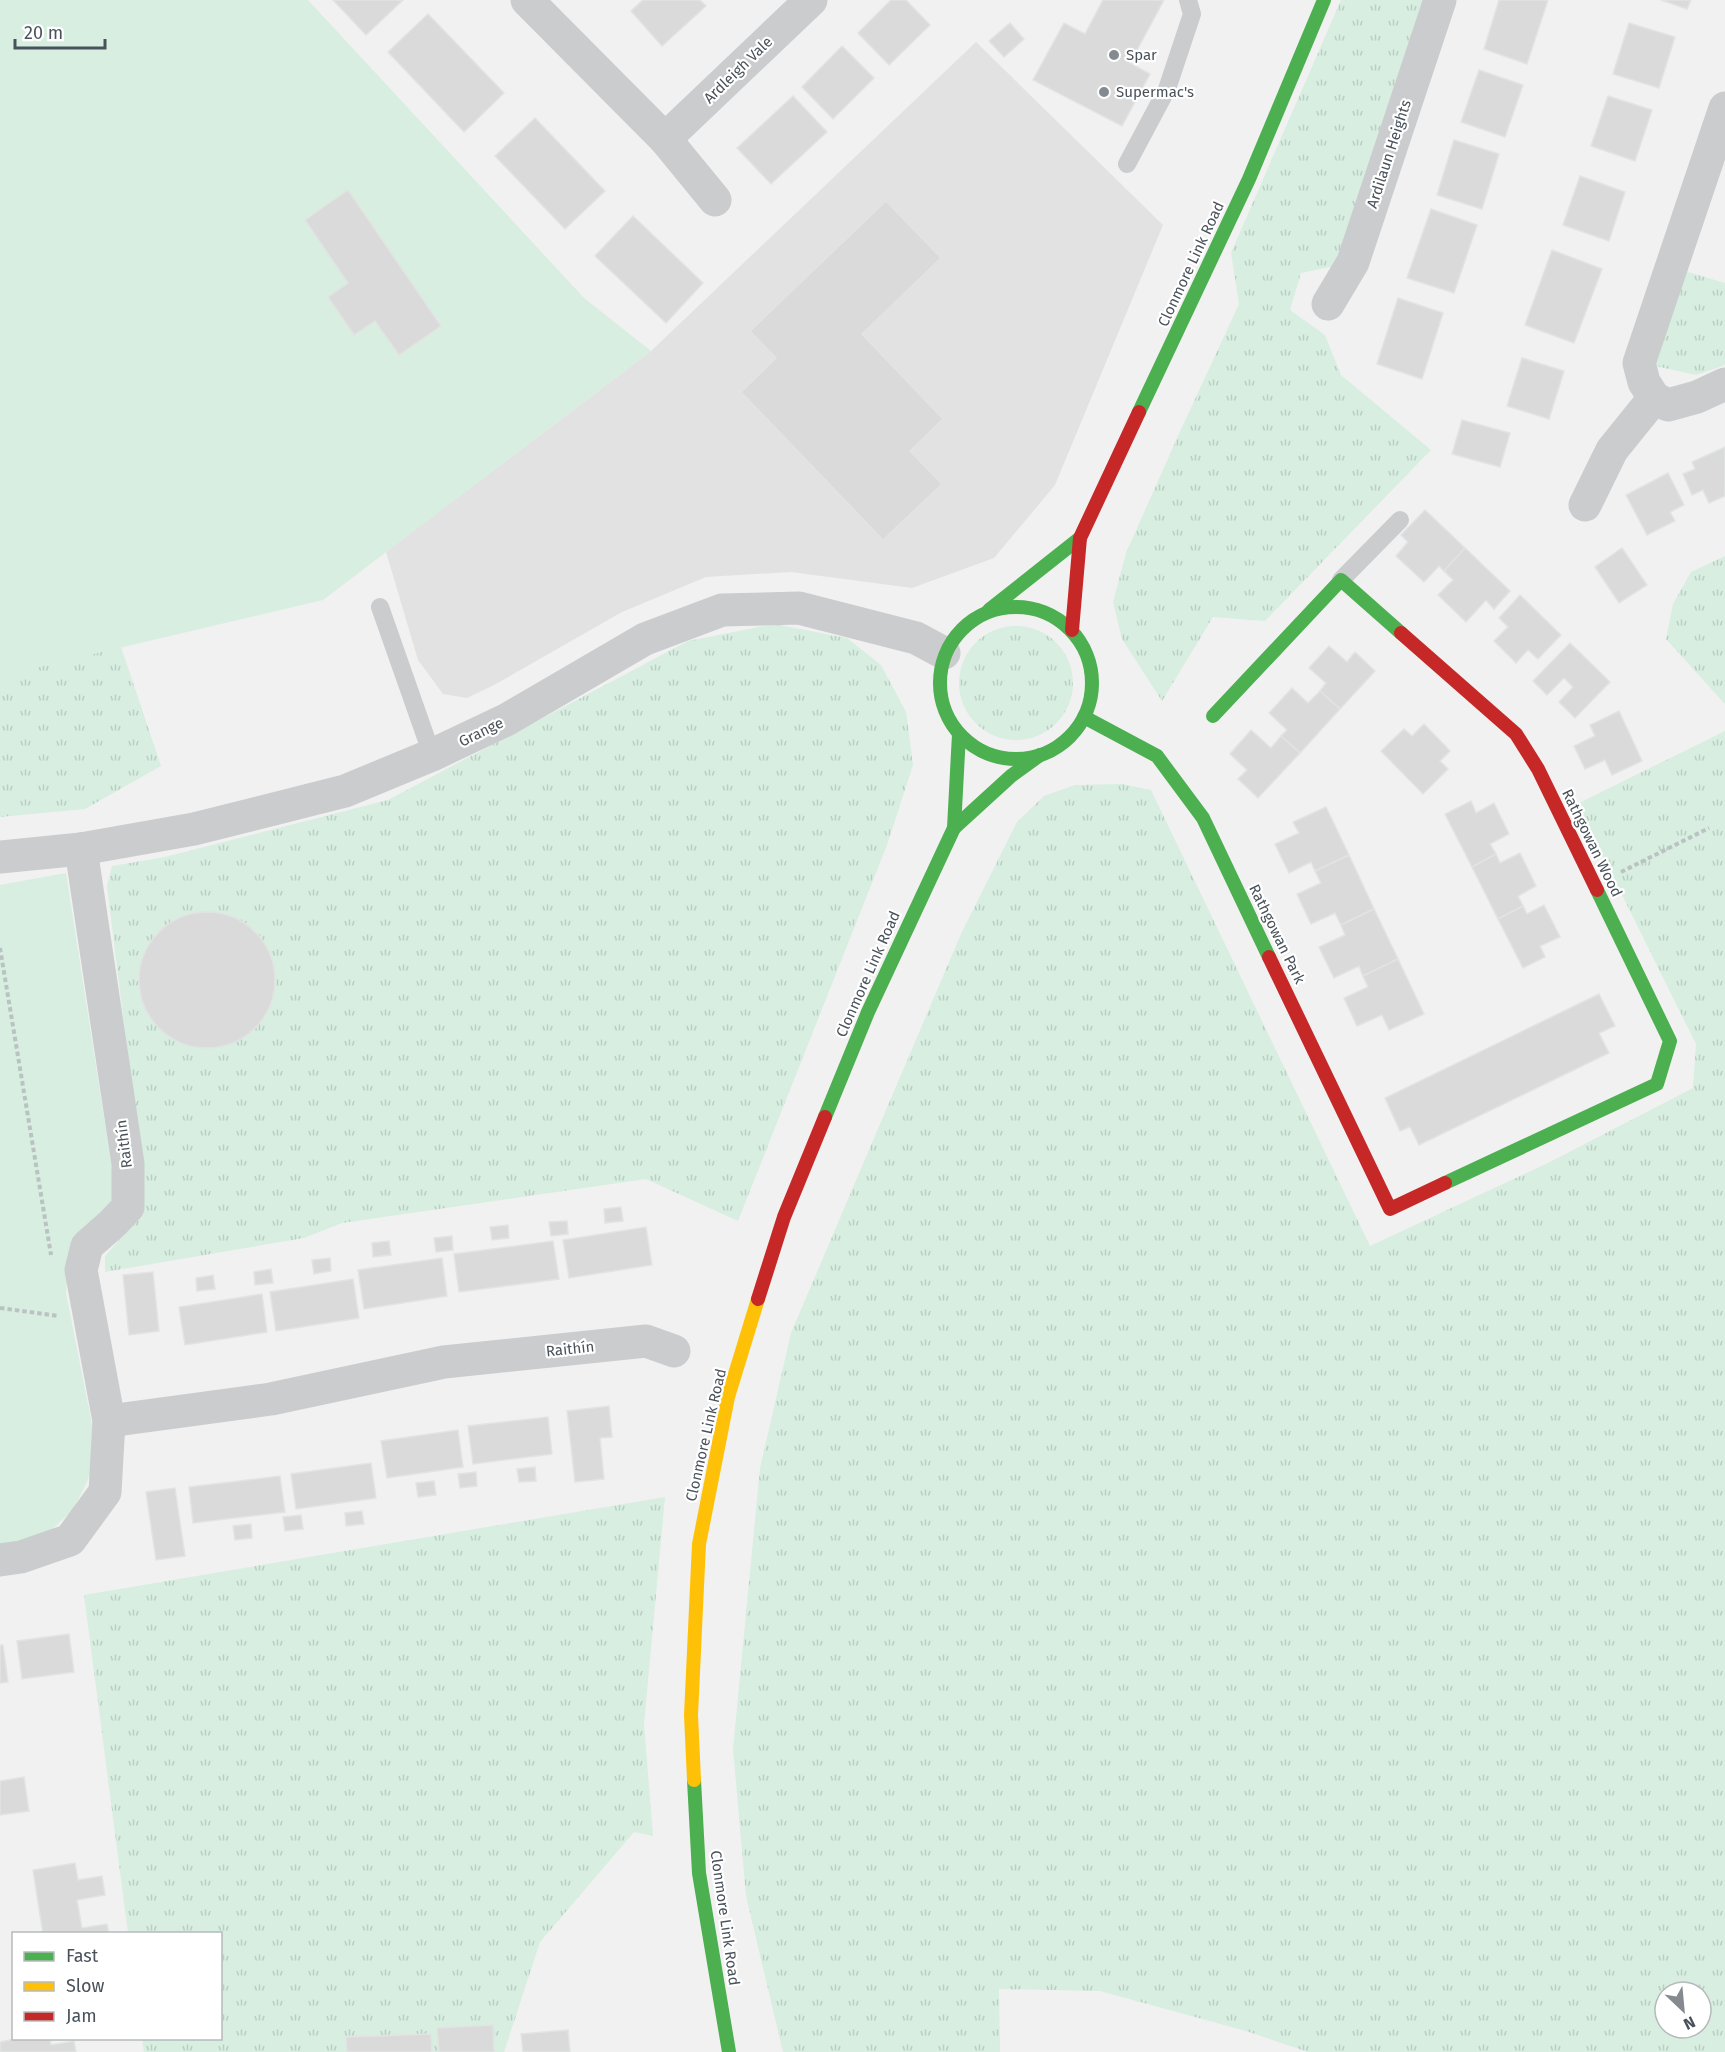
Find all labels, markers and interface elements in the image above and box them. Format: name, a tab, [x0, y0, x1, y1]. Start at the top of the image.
scale bar	[15, 12, 105, 50]
text: 20 m	[24, 22, 63, 44]
street label: Ardleigh Vale	[700, 33, 776, 107]
place label: Spar	[1126, 46, 1157, 64]
marker: Spar	[1107, 48, 1121, 62]
place label: Supermac's	[1116, 83, 1194, 101]
marker: Supermac's	[1097, 85, 1111, 99]
street label: Ardilaun Heights	[1363, 98, 1415, 210]
street label: Clonmore Link Road	[1154, 199, 1228, 329]
street label: Grange	[456, 714, 506, 750]
street label: Rathgowan Wood	[1558, 786, 1626, 900]
street label: Rathgowan Park	[1245, 881, 1309, 987]
street label: Clonmore Link Road	[832, 908, 904, 1040]
street label: Raithín	[112, 1119, 136, 1169]
street label: Raithín	[545, 1338, 595, 1360]
street label: Clonmore Link Road	[682, 1367, 730, 1503]
street label: Clonmore Link Road	[707, 1849, 743, 1987]
legend	[12, 1932, 222, 2040]
text: Fast	[66, 1945, 99, 1967]
text: Slow	[66, 1975, 105, 1997]
north arrow	[1653, 1980, 1713, 2040]
text: Jam	[66, 2005, 97, 2027]
text: N	[1680, 2012, 1698, 2034]

